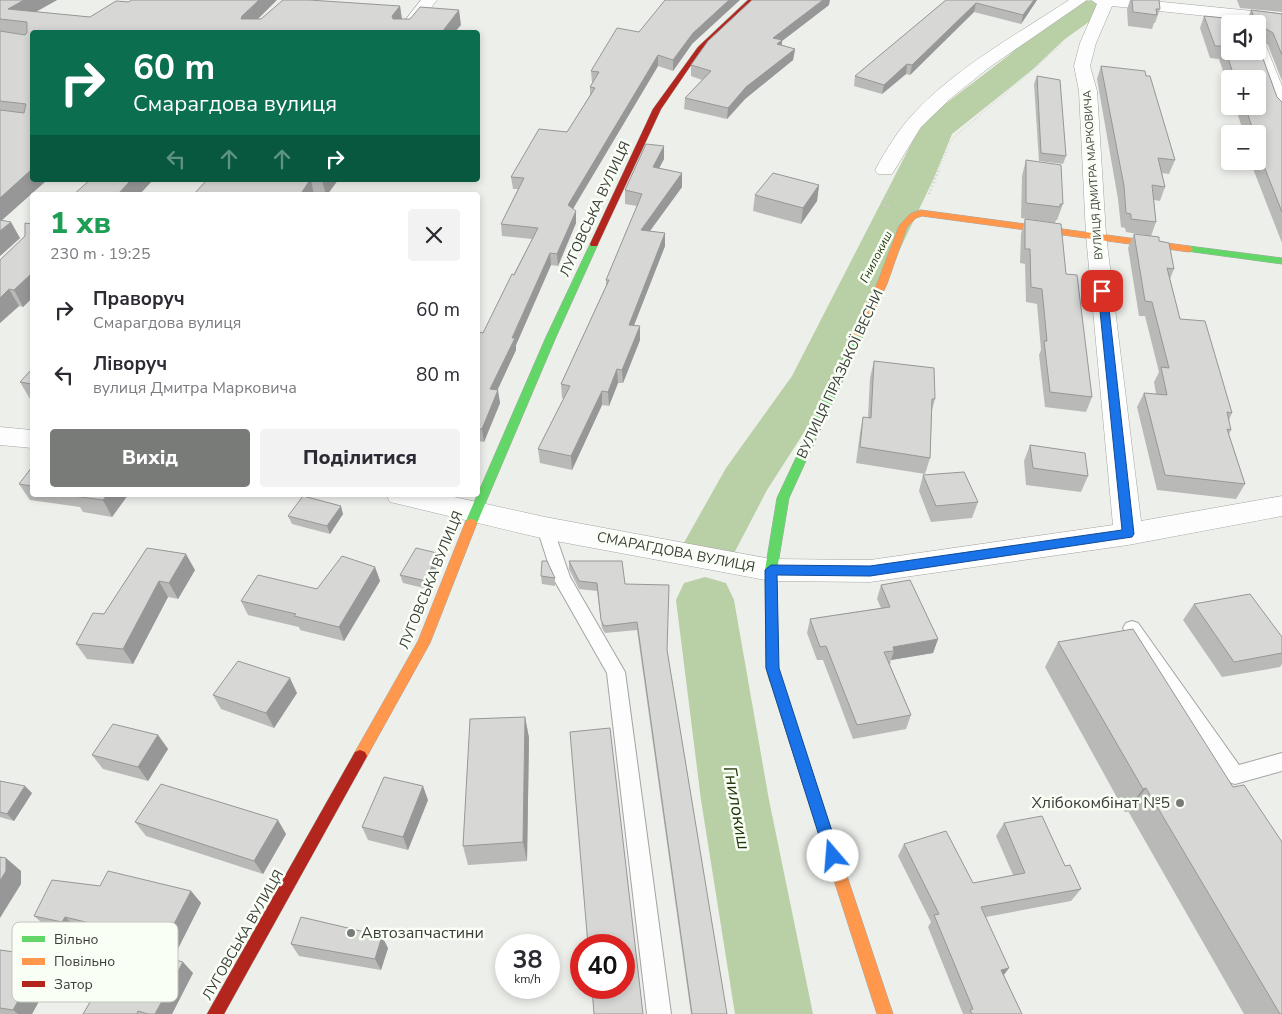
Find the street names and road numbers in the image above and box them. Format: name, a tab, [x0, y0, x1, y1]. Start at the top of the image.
street label: ВУЛИЦЯ ДМИТРА МАРКОВИЧА	[1080, 90, 1106, 260]
street label: ЛУГОВСЬКА ВУЛИЦЯ	[555, 138, 635, 280]
street label: ВУЛИЦЯ ПРАЗЬКОЇ ВЕСНИ	[792, 286, 888, 462]
street label: ЛУГОВСЬКА ВУЛИЦЯ	[395, 508, 467, 652]
street label: СМАРАГДОВА ВУЛИЦЯ	[595, 527, 757, 577]
street label: ЛУГОВСЬКА ВУЛИЦЯ	[198, 866, 288, 1004]

